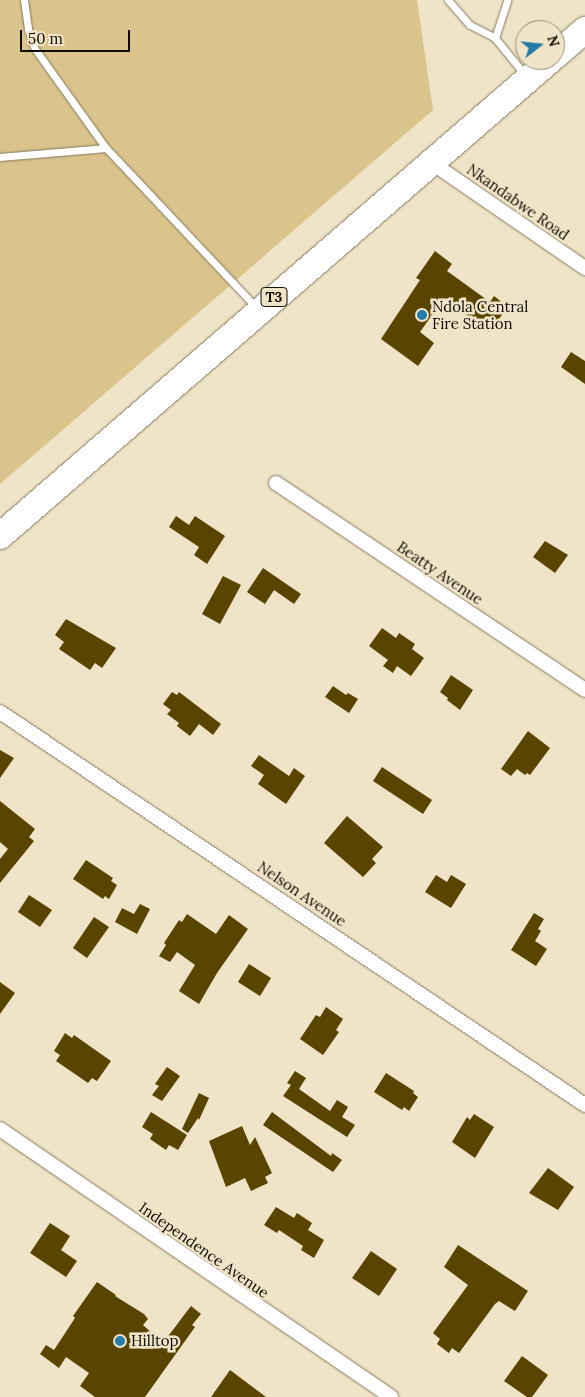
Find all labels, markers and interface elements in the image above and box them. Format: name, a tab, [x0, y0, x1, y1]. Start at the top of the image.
scale bar	[22, 20, 132, 52]
north arrow	[515, 20, 565, 70]
text: 50 m	[28, 29, 63, 48]
text: N	[543, 33, 564, 49]
street label: Nkandabwe Road	[464, 160, 572, 244]
road number: T3	[260, 286, 288, 308]
place label: Ndola Central Fire Station	[432, 297, 528, 332]
marker: Ndola Central Fire Station	[416, 309, 428, 321]
street label: Beatty Avenue	[394, 538, 486, 608]
street label: Nelson Avenue	[254, 858, 350, 930]
street label: Independence Avenue	[136, 1198, 272, 1302]
place label: Hilltop	[131, 1332, 179, 1350]
marker: Hilltop	[113, 1334, 127, 1348]

